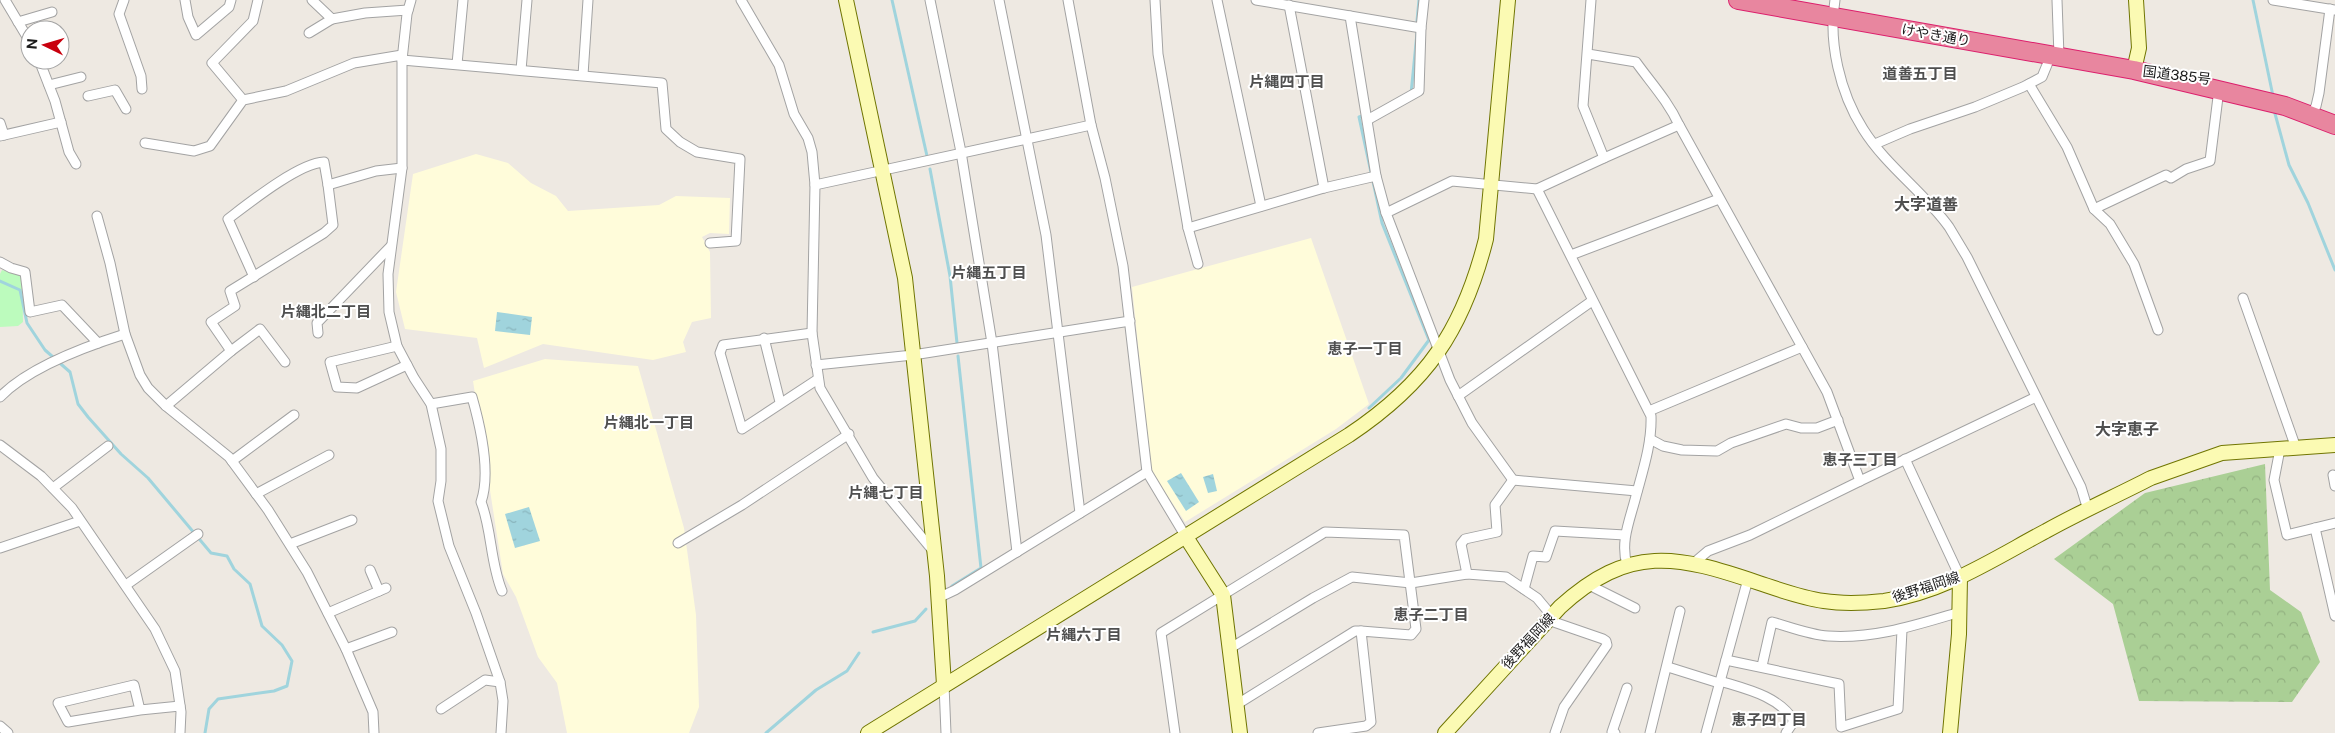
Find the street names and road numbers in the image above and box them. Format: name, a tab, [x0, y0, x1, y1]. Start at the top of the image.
street label: けやき通り	[1900, 21, 1972, 49]
street label: 国道385号	[2142, 63, 2212, 87]
street label: 後野福岡線	[1890, 569, 1962, 605]
street label: 後野福岡線	[1498, 610, 1558, 672]

